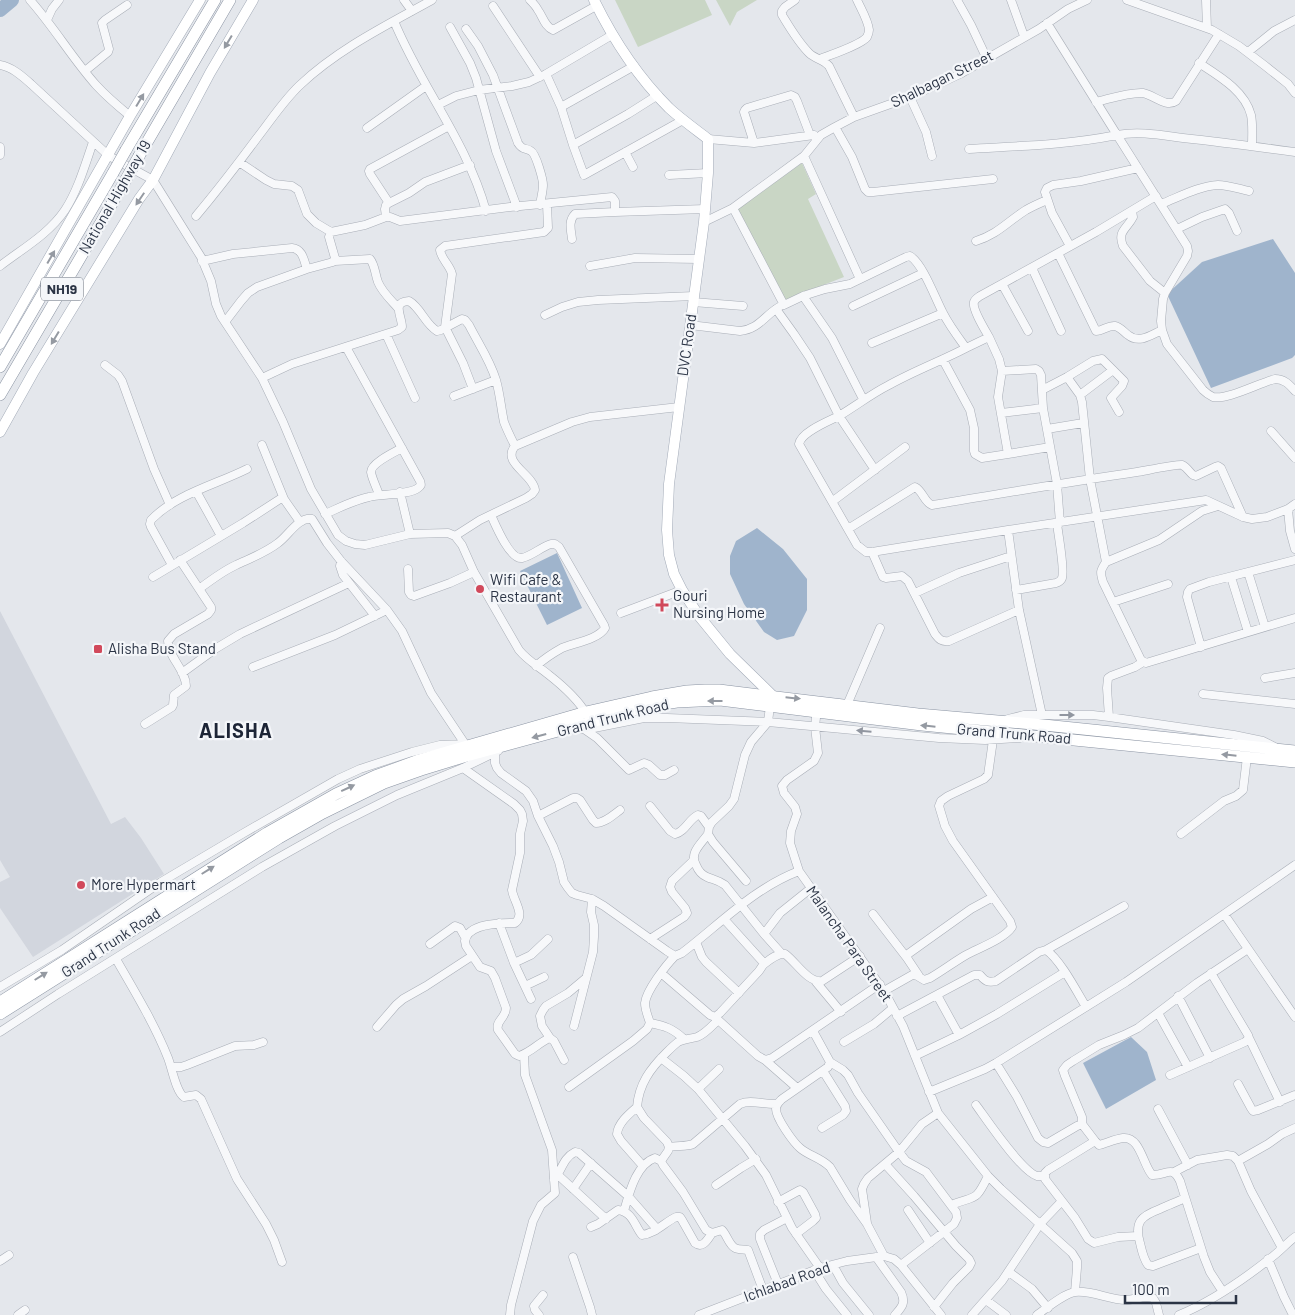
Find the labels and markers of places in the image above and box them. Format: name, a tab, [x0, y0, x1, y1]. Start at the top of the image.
place label: Wifi Cafe & Restaurant	[490, 570, 562, 605]
marker: Wifi Cafe & Restaurant	[474, 583, 486, 595]
place label: Gouri Nursing Home	[673, 586, 765, 621]
marker: Gouri Nursing Home	[655, 598, 669, 612]
place label: Alisha Bus Stand	[108, 639, 216, 657]
marker: Alisha Bus Stand	[92, 643, 104, 655]
place label: More Hypermart	[91, 875, 196, 893]
marker: More Hypermart	[75, 879, 87, 891]

